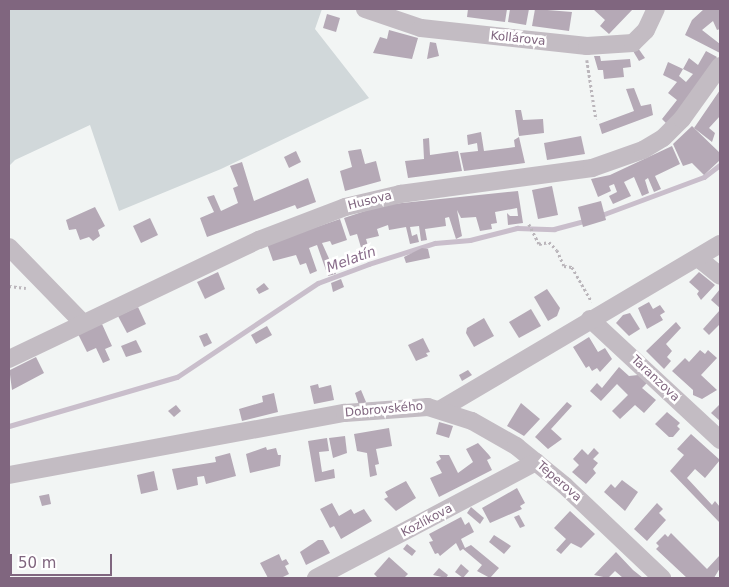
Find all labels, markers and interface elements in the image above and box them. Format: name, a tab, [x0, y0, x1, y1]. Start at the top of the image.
street label: Kollárova	[490, 29, 546, 49]
street label: Husova	[347, 189, 393, 213]
water label: Melatín	[324, 242, 378, 276]
street label: Taranzova	[628, 353, 682, 405]
street label: Dobrovského	[344, 399, 424, 421]
street label: Teperova	[534, 459, 584, 505]
street label: Kozlíkova	[399, 502, 455, 540]
scale bar	[12, 544, 115, 576]
text: 50 m	[18, 554, 56, 572]

